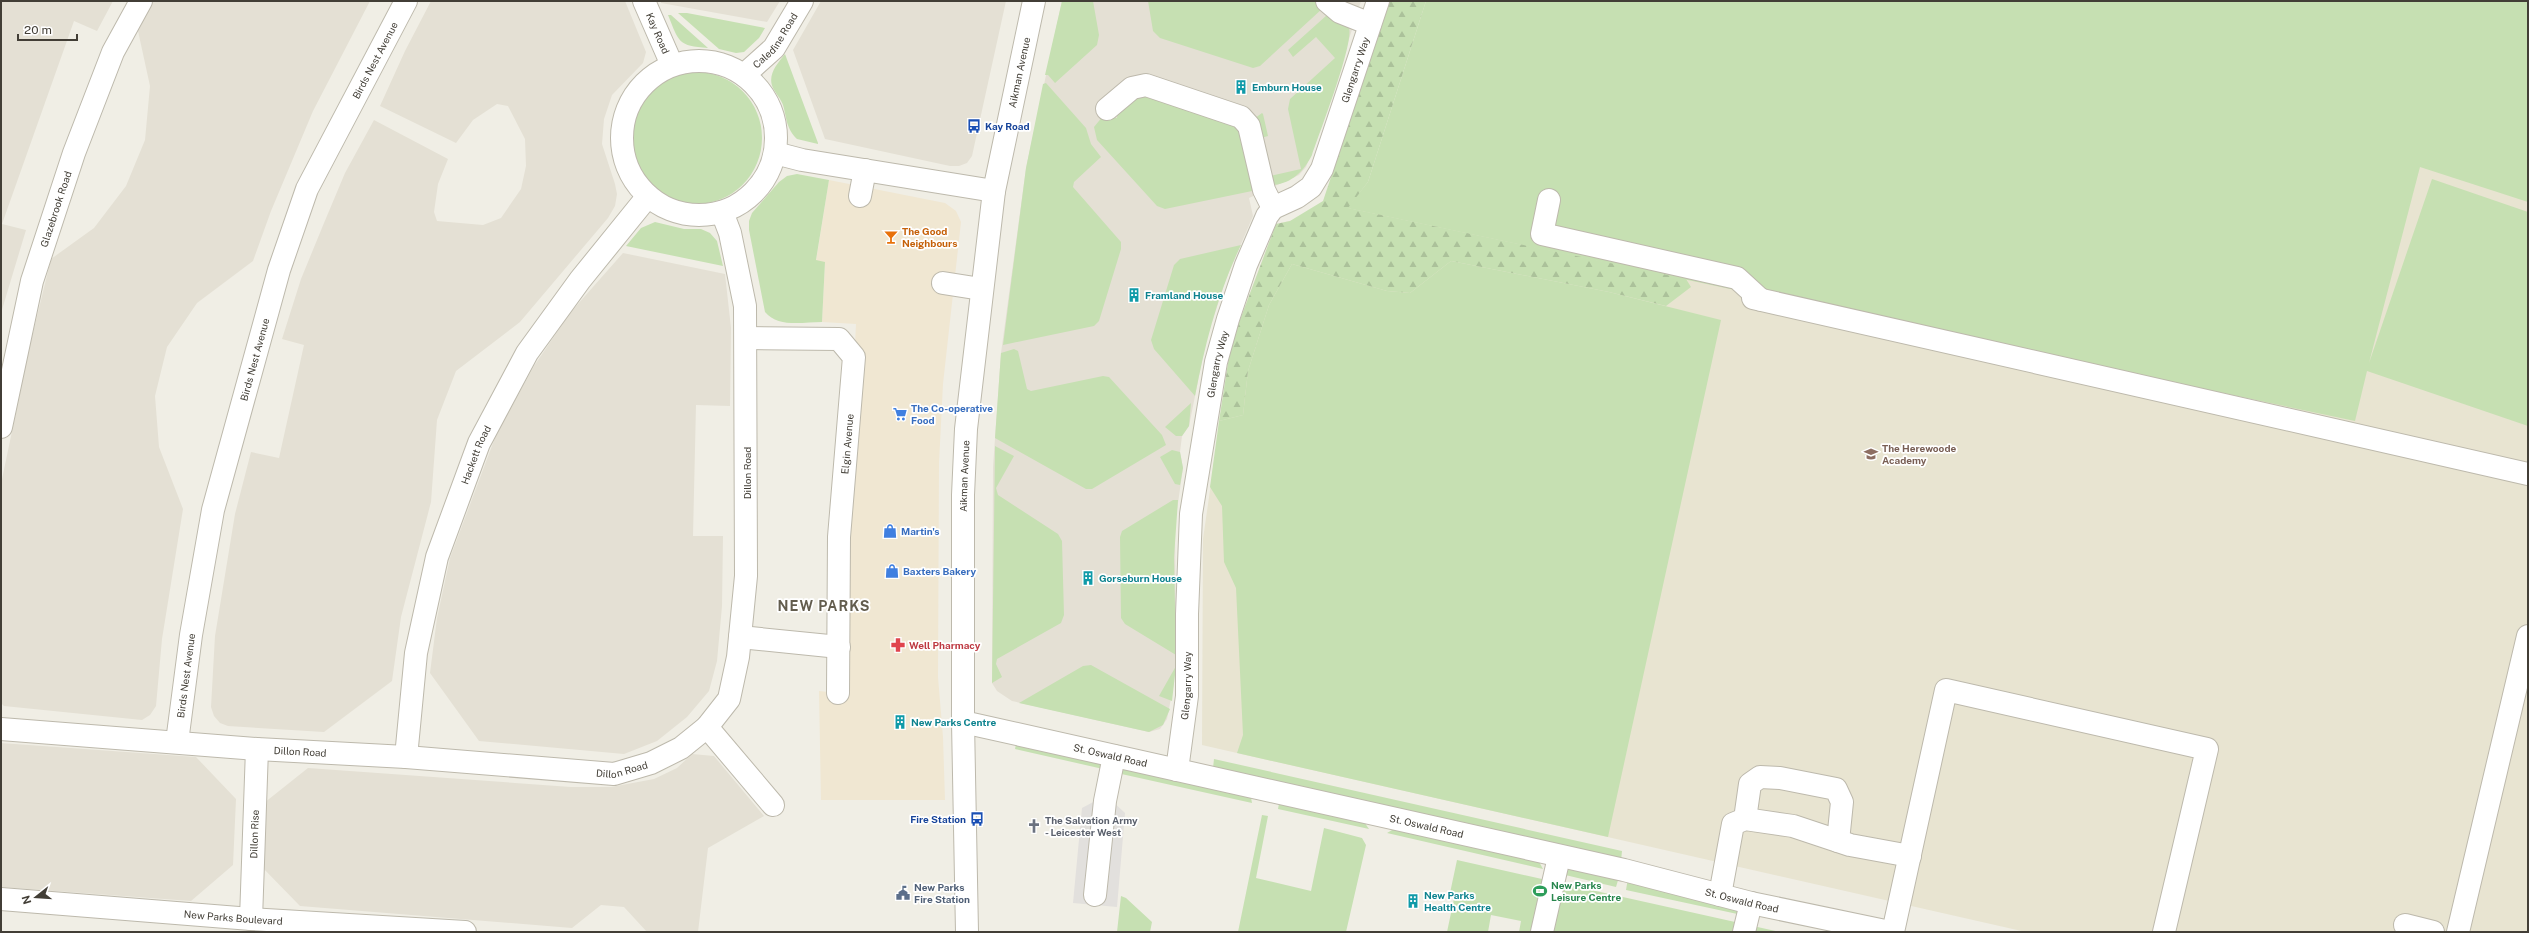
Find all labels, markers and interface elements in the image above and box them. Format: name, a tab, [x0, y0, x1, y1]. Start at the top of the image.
street label: Caledine Road	[750, 10, 800, 70]
street label: Kay Road	[644, 11, 672, 55]
scale bar	[18, 16, 77, 42]
street label: Birds Nest Avenue	[350, 19, 400, 101]
text: 20 m	[24, 23, 52, 37]
street label: Glengarry Way	[1339, 35, 1372, 104]
street label: Aikman Avenue	[1006, 36, 1032, 109]
building icon: Emburn House	[1233, 79, 1249, 95]
place label: Emburn House	[1252, 81, 1322, 93]
bus stop icon: Kay Road	[966, 118, 982, 134]
place label: Kay Road	[985, 120, 1030, 132]
street label: Glazebrook Road	[38, 170, 74, 249]
place label: The Good Neighbours	[902, 225, 957, 249]
bar icon: The Good Neighbours	[883, 229, 899, 245]
building icon: Framland House	[1126, 287, 1142, 303]
place label: Framland House	[1145, 289, 1223, 301]
street label: Birds Nest Avenue	[237, 316, 272, 402]
street label: Glengarry Way	[1204, 328, 1231, 399]
place label: The Co-operative Food	[911, 402, 993, 426]
supermarket icon: The Co-operative Food	[892, 406, 908, 422]
street label: Elgin Avenue	[838, 413, 856, 475]
street label: Hackett Road	[458, 423, 493, 486]
street label: Aikman Avenue	[957, 439, 972, 512]
place label: The Herewoode Academy	[1882, 442, 1956, 466]
school or university icon: The Herewoode Academy	[1863, 446, 1879, 462]
street label: Dillon Road	[741, 447, 753, 499]
shop icon: Martin's	[882, 523, 898, 539]
place label: Martin's	[901, 525, 939, 537]
shop icon: Baxters Bakery	[884, 563, 900, 579]
place label: Baxters Bakery	[903, 565, 977, 577]
building icon: Gorseburn House	[1080, 570, 1096, 586]
place label: Gorseburn House	[1099, 572, 1182, 584]
district label: NEW PARKS	[778, 598, 870, 614]
street label: Birds Nest Avenue	[174, 632, 197, 719]
pharmacy icon: Well Pharmacy	[890, 637, 906, 653]
place label: Well Pharmacy	[909, 639, 981, 651]
street label: Glengarry Way	[1178, 651, 1193, 721]
building icon: New Parks Centre	[892, 714, 908, 730]
place label: New Parks Centre	[911, 716, 997, 728]
street label: St. Oswald Road	[1072, 741, 1149, 769]
street label: Dillon Road	[274, 744, 327, 759]
street label: Dillon Road	[596, 758, 649, 780]
street label: Dillon Rise	[247, 809, 261, 859]
bus stop icon: Fire Station	[969, 811, 985, 827]
street label: St. Oswald Road	[1388, 812, 1465, 840]
place label: Fire Station	[910, 813, 966, 825]
place label: The Salvation Army - Leicester West	[1045, 814, 1138, 838]
church icon: The Salvation Army - Leicester West	[1026, 818, 1042, 834]
north arrow	[16, 877, 56, 917]
place label: New Parks Leisure Centre	[1551, 879, 1621, 903]
place label: New Parks Fire Station	[914, 881, 970, 905]
sports icon: New Parks Leisure Centre	[1532, 883, 1548, 899]
public building icon: New Parks Fire Station	[895, 885, 911, 901]
street label: St. Oswald Road	[1704, 885, 1780, 915]
place label: New Parks Health Centre	[1424, 889, 1491, 913]
building icon: New Parks Health Centre	[1405, 893, 1421, 909]
text: N	[19, 894, 33, 906]
street label: New Parks Boulevard	[183, 908, 283, 927]

